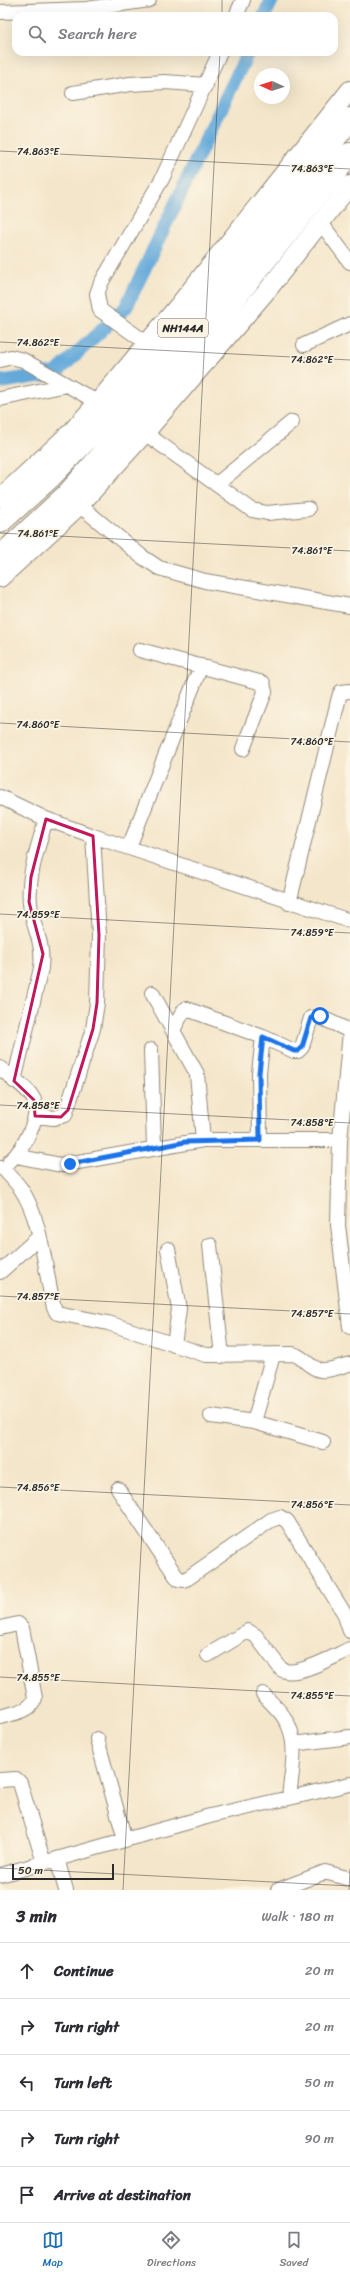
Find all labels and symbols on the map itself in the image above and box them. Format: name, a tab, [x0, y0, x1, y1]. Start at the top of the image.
north arrow	[254, 68, 290, 104]
text: 74.863°E	[17, 143, 60, 161]
text: 74.863°E	[291, 160, 334, 178]
road number: NH144A	[158, 319, 208, 337]
text: 74.862°E	[17, 334, 61, 352]
text: 74.862°E	[291, 351, 335, 369]
text: 74.861°E	[18, 525, 60, 543]
text: 74.861°E	[292, 542, 334, 560]
text: 74.860°E	[17, 716, 61, 734]
text: 74.860°E	[291, 733, 335, 751]
text: 74.859°E	[16, 906, 61, 924]
text: 74.859°E	[290, 924, 335, 942]
route start	[311, 1007, 329, 1025]
text: 74.858°E	[17, 1097, 61, 1115]
text: 74.858°E	[291, 1114, 335, 1132]
route end	[61, 1155, 79, 1173]
text: 74.857°E	[17, 1288, 61, 1306]
text: 74.857°E	[291, 1305, 335, 1323]
text: 74.856°E	[17, 1479, 61, 1497]
text: 74.856°E	[291, 1496, 335, 1514]
text: 74.855°E	[16, 1669, 61, 1687]
text: 74.855°E	[290, 1687, 335, 1705]
scale bar	[12, 1862, 114, 1881]

